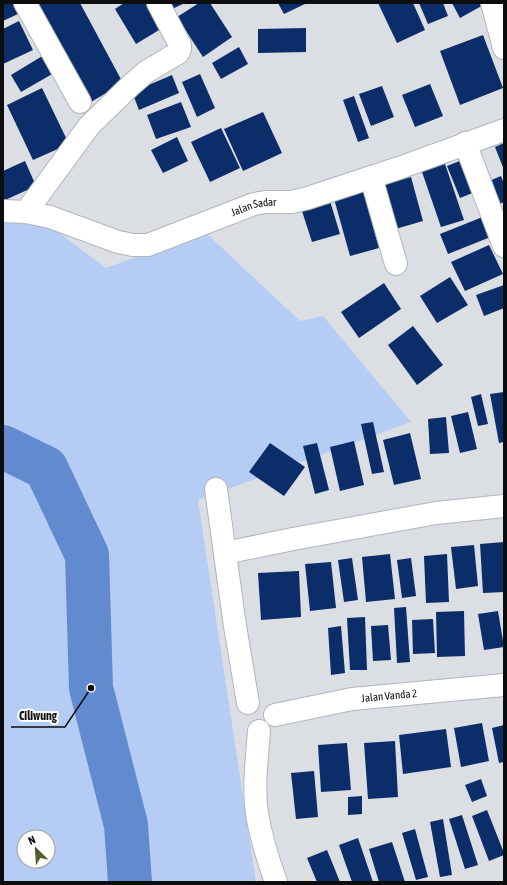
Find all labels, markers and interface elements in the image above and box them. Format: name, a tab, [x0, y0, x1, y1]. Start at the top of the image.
street label: Jalan Sadar	[229, 196, 277, 218]
street label: Jalan Vanda 2	[361, 687, 418, 704]
callout: Ciliwung	[11, 703, 65, 727]
text: Ciliwung	[19, 709, 58, 723]
north arrow	[16, 829, 56, 869]
text: N	[26, 833, 37, 847]

